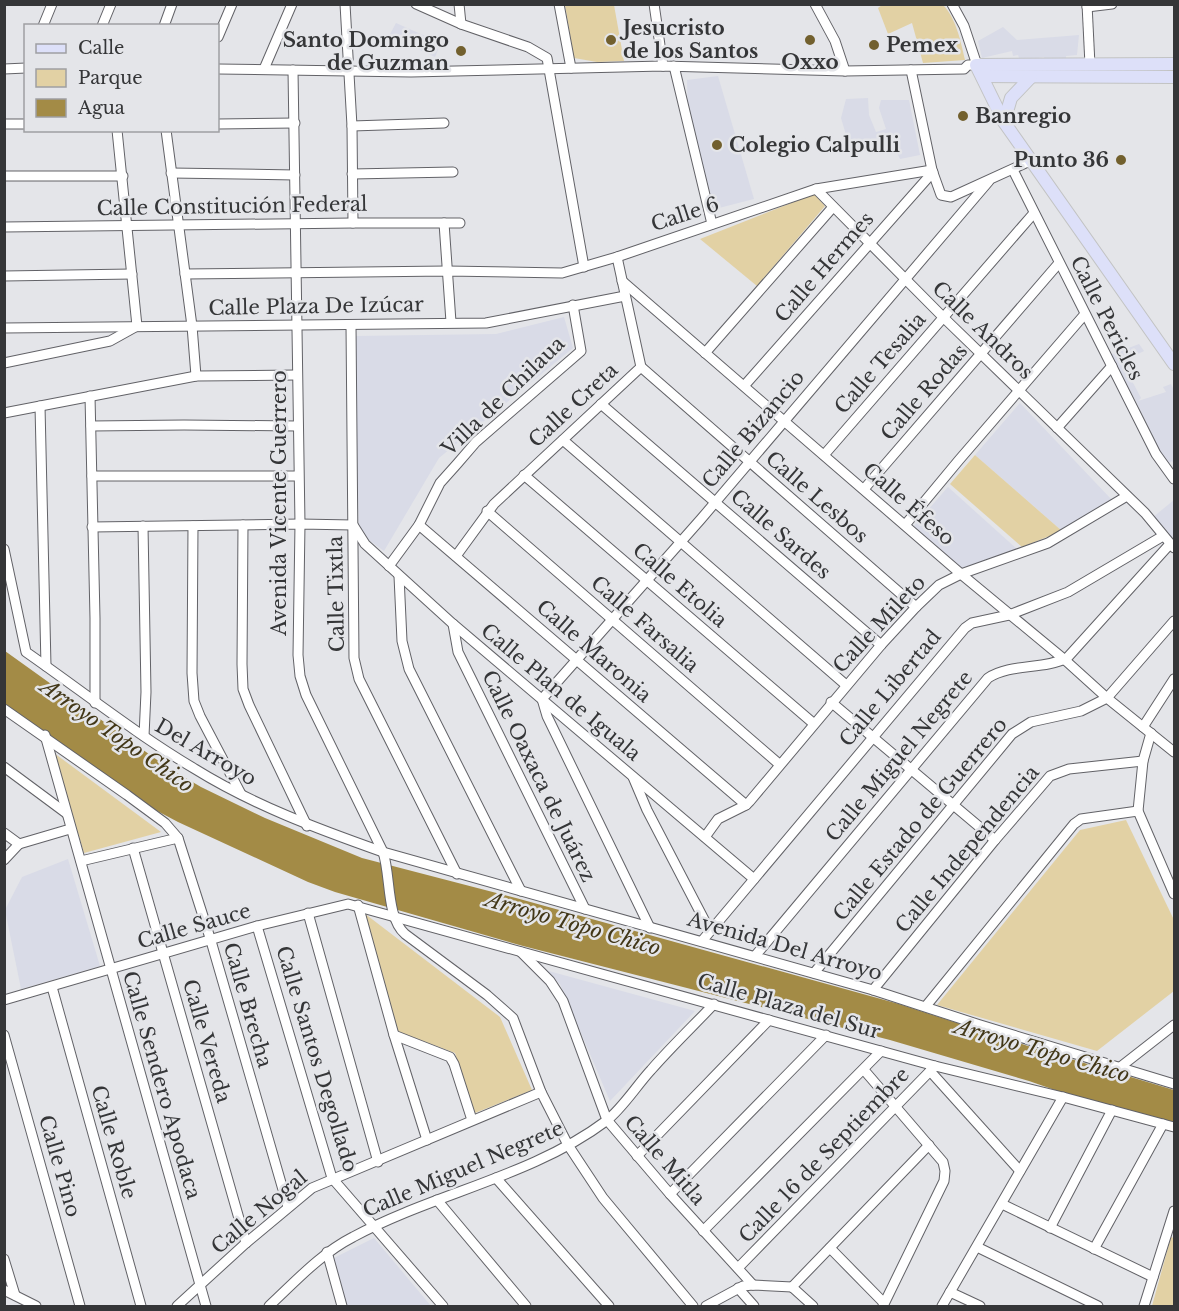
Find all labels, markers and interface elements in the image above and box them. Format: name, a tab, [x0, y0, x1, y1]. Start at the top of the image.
place label: Jesucristo de los Santos	[619, 16, 758, 63]
legend	[24, 24, 219, 132]
place label: Santo Domingo de Guzman	[283, 28, 449, 75]
marker: Jesucristo de los Santos	[604, 33, 618, 47]
marker: Oxxo	[803, 33, 817, 47]
place label: Pemex	[886, 33, 958, 57]
text: Calle	[78, 37, 124, 59]
marker: Pemex	[867, 38, 881, 52]
marker: Santo Domingo de Guzman	[454, 44, 468, 58]
place label: Oxxo	[781, 50, 839, 74]
text: Parque	[78, 67, 143, 89]
text: Agua	[77, 97, 125, 119]
place label: Banregio	[975, 104, 1071, 128]
marker: Banregio	[956, 109, 970, 123]
place label: Colegio Calpulli	[729, 133, 900, 157]
marker: Colegio Calpulli	[710, 138, 724, 152]
place label: Punto 36	[1014, 148, 1109, 172]
marker: Punto 36	[1114, 153, 1128, 167]
street label: Calle Constitución Federal	[96, 192, 368, 220]
street label: Calle 6	[648, 192, 722, 236]
street label: Calle Hermes	[770, 207, 878, 327]
street label: Calle Pericles	[1065, 252, 1149, 384]
street label: Calle Andros	[928, 276, 1038, 384]
street label: Calle Plaza De Izúcar	[208, 292, 424, 320]
street label: Calle Tesalia	[829, 307, 931, 419]
street label: Villa de Chilaua	[436, 331, 570, 461]
street label: Calle Rodas	[876, 339, 972, 445]
street label: Calle Creta	[524, 357, 623, 452]
street label: Calle Bizancio	[697, 365, 809, 493]
street label: Avenida Vicente Guerrero	[267, 370, 291, 637]
street label: Calle Lesbos	[761, 446, 873, 548]
street label: Calle Éfeso	[858, 457, 960, 550]
street label: Calle Sardes	[726, 484, 836, 584]
street label: Calle Tixtla	[323, 535, 349, 652]
street label: Calle Etolia	[628, 538, 733, 633]
street label: Calle Mileto	[828, 570, 930, 678]
street label: Calle Farsalia	[586, 571, 705, 678]
street label: Calle Maronia	[532, 595, 657, 708]
street label: Calle Plan de Iguala	[476, 618, 646, 766]
street label: Calle Libertad	[834, 625, 946, 751]
street label: Calle Oaxaca de Juárez	[477, 666, 601, 886]
street label: Calle Miguel Negrete	[820, 666, 978, 846]
water label: Arroyo Topo Chico	[33, 672, 198, 798]
street label: Del Arroyo	[151, 713, 261, 791]
street label: Calle Estado de Guerrero	[828, 713, 1012, 925]
street label: Calle Independencia	[890, 760, 1044, 937]
water label: Arroyo Topo Chico	[480, 886, 663, 961]
street label: Calle Sauce	[135, 898, 253, 954]
street label: Avenida Del Arroyo	[684, 906, 885, 985]
street label: Calle Brecha	[219, 940, 278, 1071]
street label: Calle Santos Degollado	[271, 943, 363, 1175]
street label: Calle Sendero Apodaca	[118, 968, 206, 1203]
street label: Calle Plaza del Sur	[695, 968, 884, 1044]
street label: Calle Vereda	[178, 976, 236, 1106]
water label: Arroyo Topo Chico	[949, 1013, 1132, 1088]
street label: Calle 16 de Septiembre	[734, 1062, 914, 1248]
street label: Calle Roble	[86, 1082, 142, 1202]
street label: Calle Mitla	[620, 1110, 711, 1210]
street label: Calle Pino	[34, 1112, 86, 1220]
street label: Calle Miguel Negrete	[359, 1116, 567, 1222]
street label: Calle Nogal	[206, 1165, 312, 1259]

